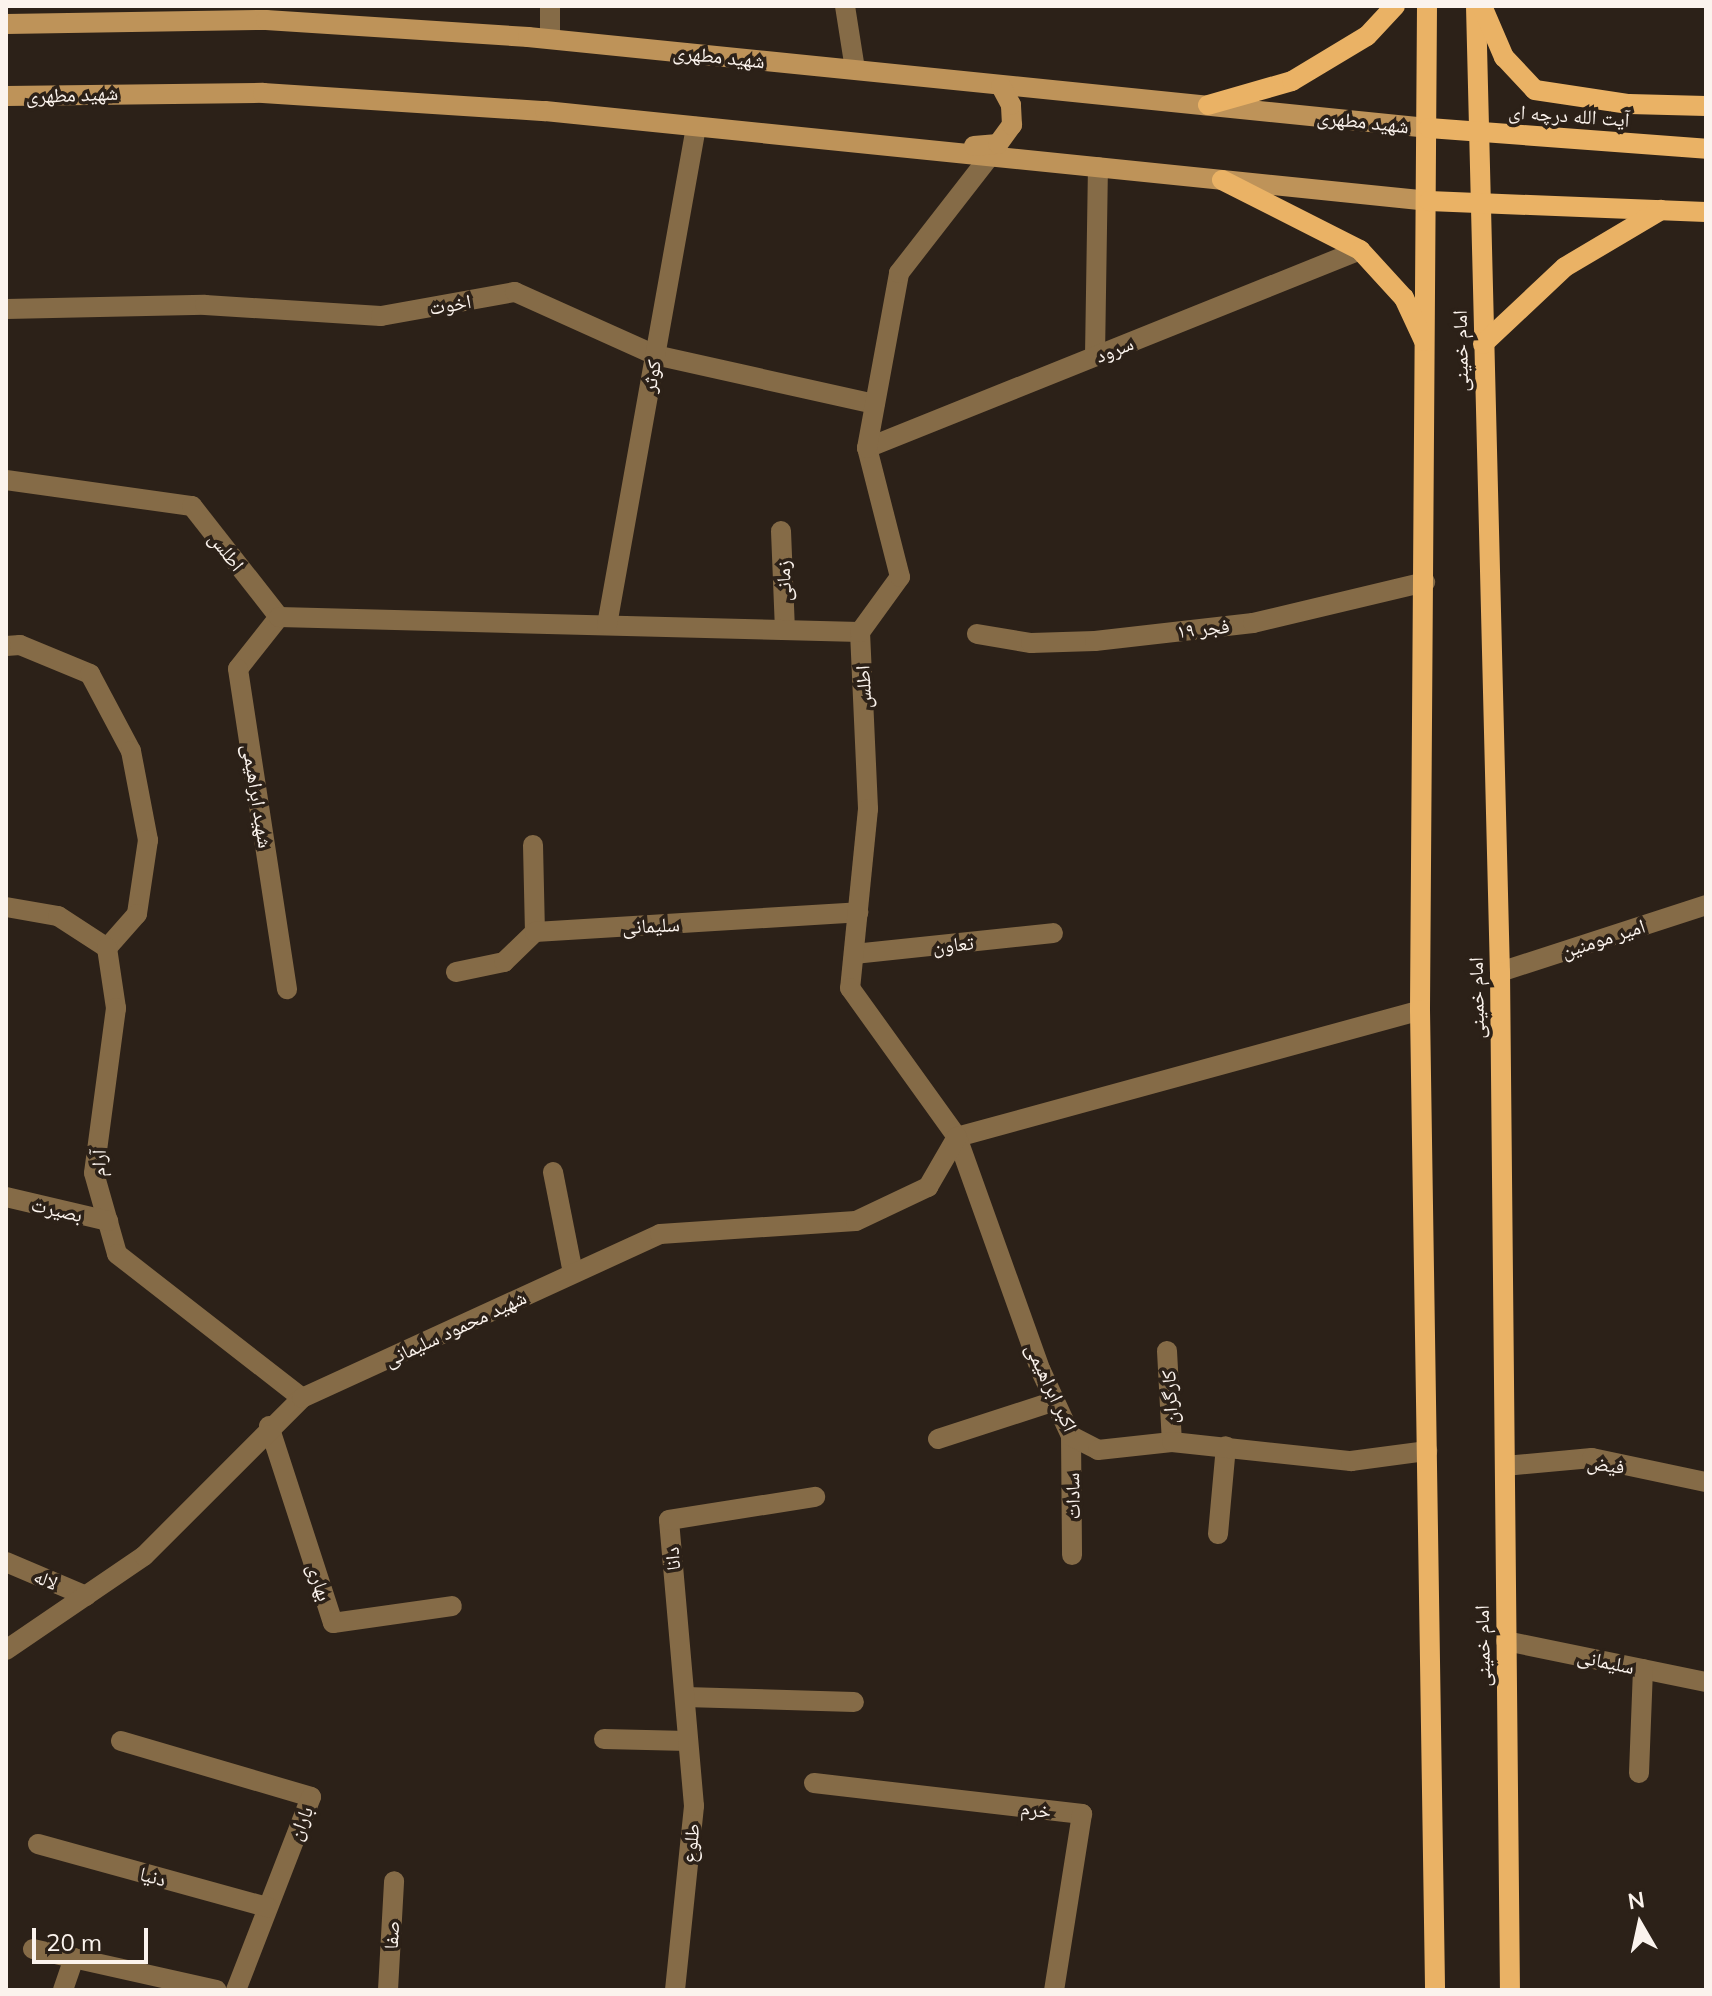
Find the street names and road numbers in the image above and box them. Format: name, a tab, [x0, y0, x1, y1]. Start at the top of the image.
street label: شهید مطهری	[672, 39, 766, 73]
street label: شهید مطهری	[25, 80, 119, 108]
street label: آیت الله درچه ای	[1508, 99, 1630, 131]
street label: شهید مطهری	[1316, 104, 1410, 138]
street label: اخوت	[427, 289, 473, 319]
street label: امام خمینی	[1447, 310, 1473, 392]
street label: سرود	[1091, 331, 1137, 367]
street label: کوثر	[636, 358, 666, 394]
street label: اطلس	[204, 527, 250, 575]
street label: زمانی	[770, 560, 796, 602]
street label: فجر ۱۹	[1175, 613, 1231, 643]
street label: اطلس	[850, 665, 876, 709]
street label: شهید ابراهیمی	[238, 742, 278, 850]
street label: سلیمانی	[622, 912, 680, 938]
street label: امیر مومنین	[1558, 913, 1648, 963]
street label: تعاون	[931, 930, 975, 958]
street label: امام خمینی	[1463, 957, 1489, 1039]
street label: آرام	[86, 1149, 110, 1177]
street label: بصیرت	[29, 1191, 85, 1227]
street label: شهید محمود سلیمانی	[380, 1285, 530, 1371]
street label: اکبر ابراهیمی	[1021, 1339, 1083, 1435]
street label: کارگران	[1156, 1369, 1182, 1425]
street label: فیض	[1586, 1450, 1626, 1478]
street label: سادات	[1060, 1472, 1084, 1520]
street label: دانا	[659, 1546, 685, 1572]
street label: بهاری	[303, 1560, 337, 1604]
street label: لاله	[30, 1563, 62, 1595]
street label: امام خمینی	[1469, 1605, 1495, 1687]
street label: سلیمانی	[1575, 1643, 1637, 1679]
street label: خرم	[1019, 1795, 1053, 1823]
street label: باران	[282, 1802, 318, 1844]
street label: طلوع	[676, 1822, 704, 1864]
street label: دنیا	[137, 1861, 169, 1891]
street label: صفا	[378, 1920, 404, 1950]

